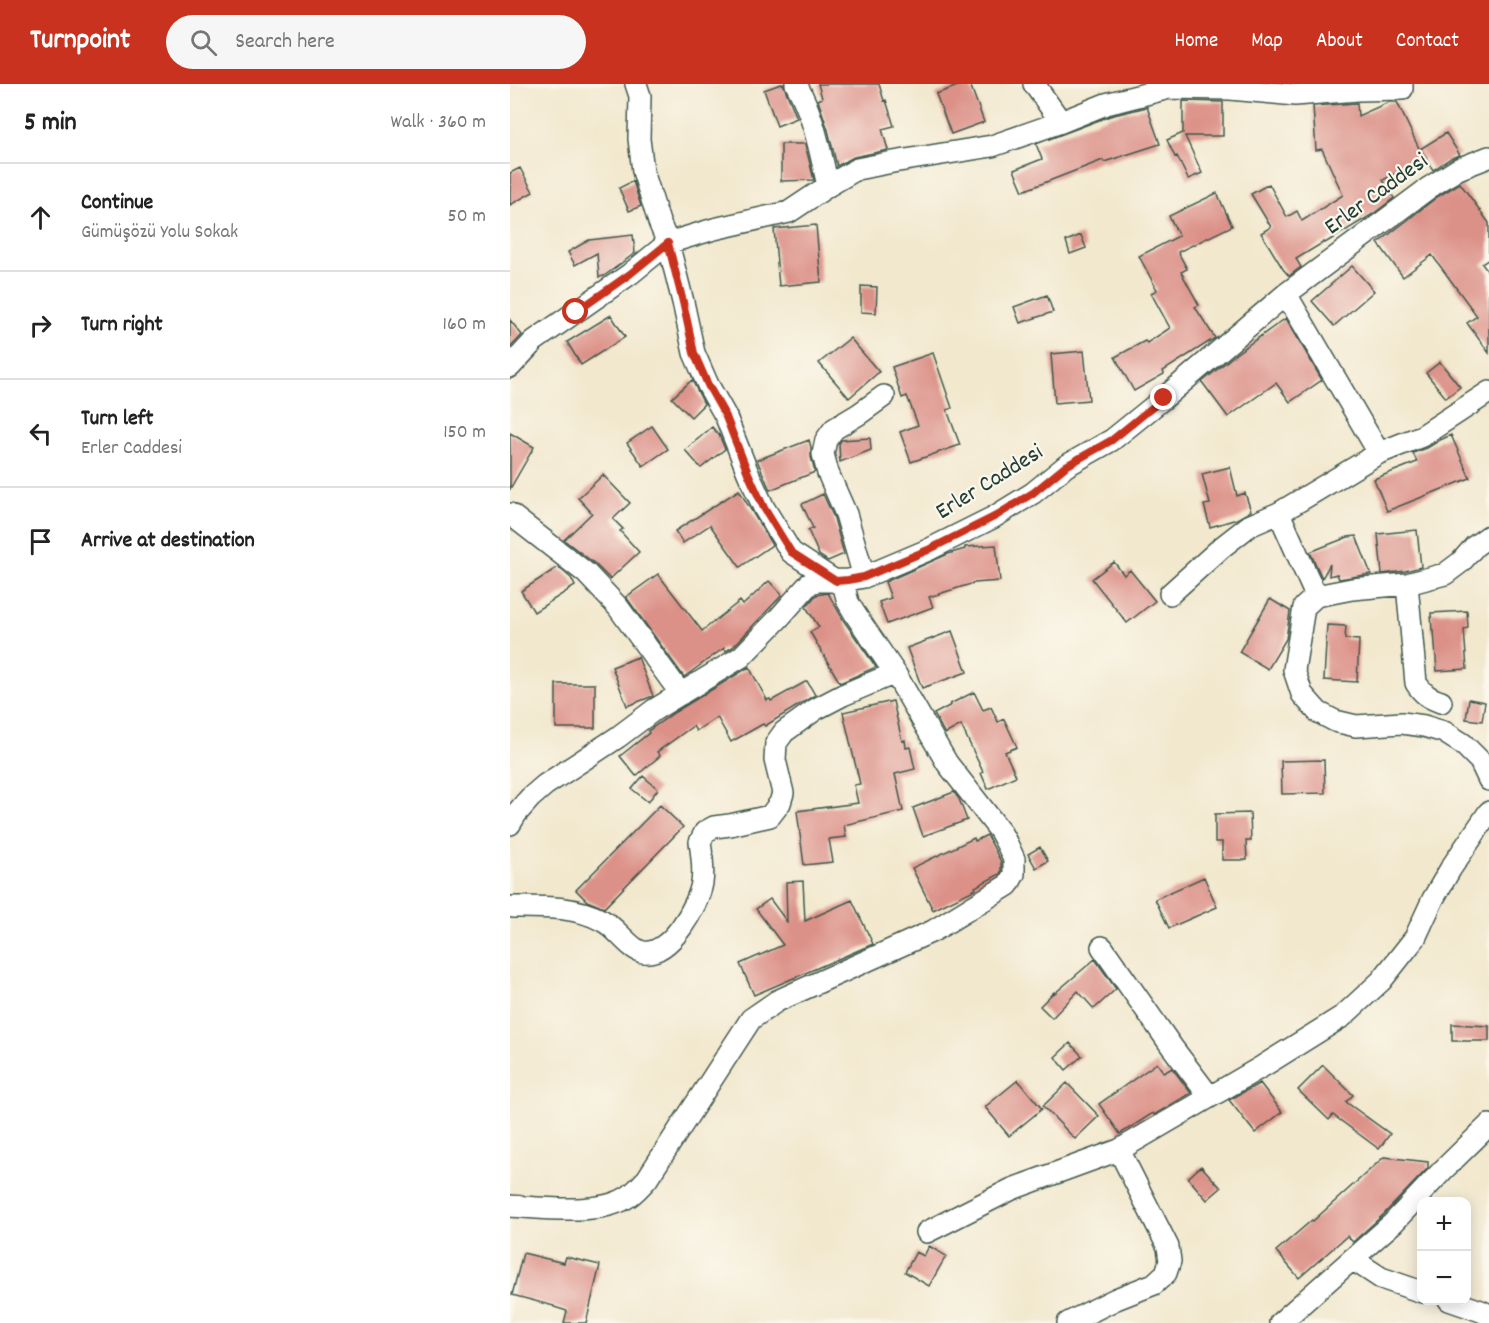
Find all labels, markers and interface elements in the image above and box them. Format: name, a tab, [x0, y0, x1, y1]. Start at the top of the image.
search box	[166, 15, 586, 69]
text: Turnpoint	[30, 22, 130, 62]
icon: search	[187, 26, 220, 59]
text: Search here	[235, 27, 335, 58]
text: Home	[1174, 27, 1218, 57]
text: Map	[1251, 27, 1283, 57]
text: About	[1316, 27, 1363, 57]
text: Contact	[1396, 27, 1459, 57]
text: 5 min	[24, 105, 77, 142]
text: Walk · 360 m	[391, 109, 486, 137]
street label: Erler Caddesi	[1318, 146, 1436, 244]
text: Continue	[81, 188, 153, 219]
icon: ahead	[24, 201, 57, 234]
text: 50 m	[448, 203, 486, 231]
text: Gümüşözü Yolu Sokak	[81, 219, 238, 247]
route start	[562, 298, 588, 324]
icon: right	[24, 309, 57, 342]
text: Turn right	[81, 310, 163, 341]
text: 160 m	[443, 311, 486, 339]
route end	[1150, 384, 1176, 410]
text: Turn left	[81, 404, 153, 435]
icon: left	[24, 417, 57, 450]
text: 150 m	[443, 419, 486, 447]
text: Erler Caddesi	[81, 435, 182, 463]
street label: Erler Caddesi	[930, 436, 1050, 530]
icon: arrive	[24, 525, 57, 558]
text: Arrive at destination	[81, 526, 255, 557]
map controls	[1417, 1197, 1471, 1305]
button: +	[1417, 1197, 1471, 1251]
button: −	[1417, 1251, 1471, 1305]

